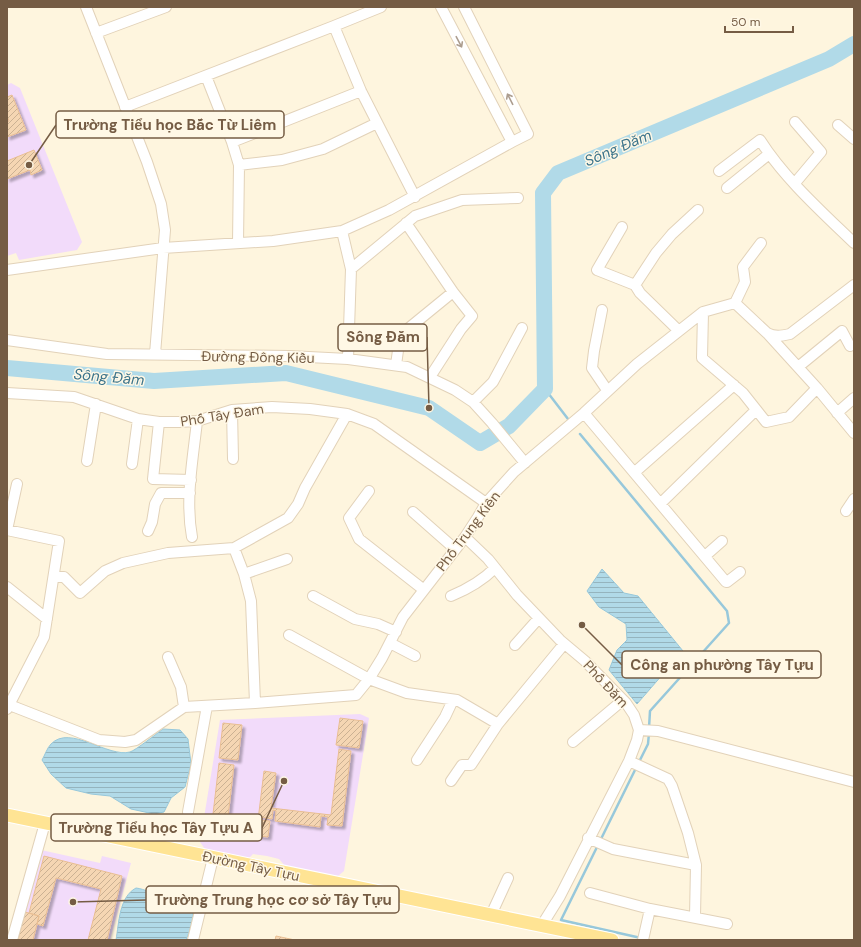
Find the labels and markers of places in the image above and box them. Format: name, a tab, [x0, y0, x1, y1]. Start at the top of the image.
callout: Trường Tiểu học Bắc Từ Liêm	[56, 111, 284, 138]
callout: Sông Đăm	[338, 324, 427, 351]
callout: Công an phường Tây Tựu	[622, 651, 821, 678]
callout: Trường Tiểu học Tây Tựu A	[51, 814, 262, 841]
callout: Trường Trung học cơ sở Tây Tựu	[146, 886, 399, 913]

